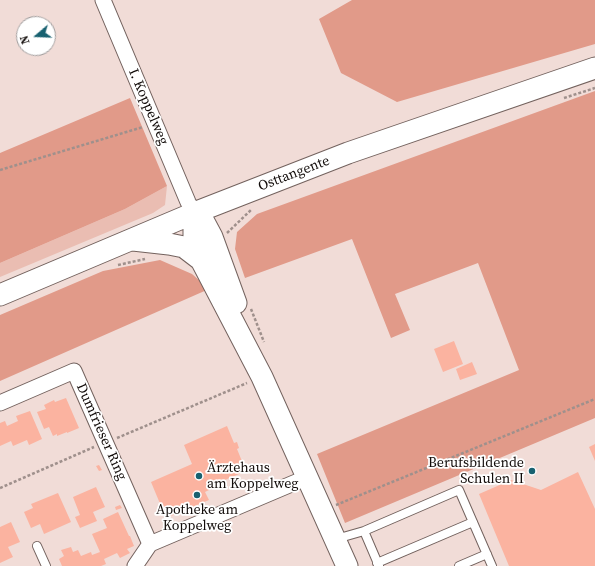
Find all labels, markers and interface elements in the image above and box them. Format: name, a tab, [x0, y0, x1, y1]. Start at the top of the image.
north arrow	[16, 16, 56, 56]
text: N	[17, 34, 34, 46]
street label: I. Koppelweg	[124, 66, 172, 148]
street label: Osttangente	[256, 153, 332, 195]
street label: Dumfrieser Ring	[72, 381, 130, 483]
place label: Berufsbildende Schulen II	[428, 455, 524, 488]
place label: Ärztehaus am Koppelweg	[207, 460, 299, 492]
marker: Berufsbildende Schulen II	[527, 466, 537, 476]
marker: Ärztehaus am Koppelweg	[194, 471, 204, 481]
marker: Apotheke am Koppelweg	[192, 490, 202, 500]
place label: Apotheke am Koppelweg	[156, 502, 238, 534]

